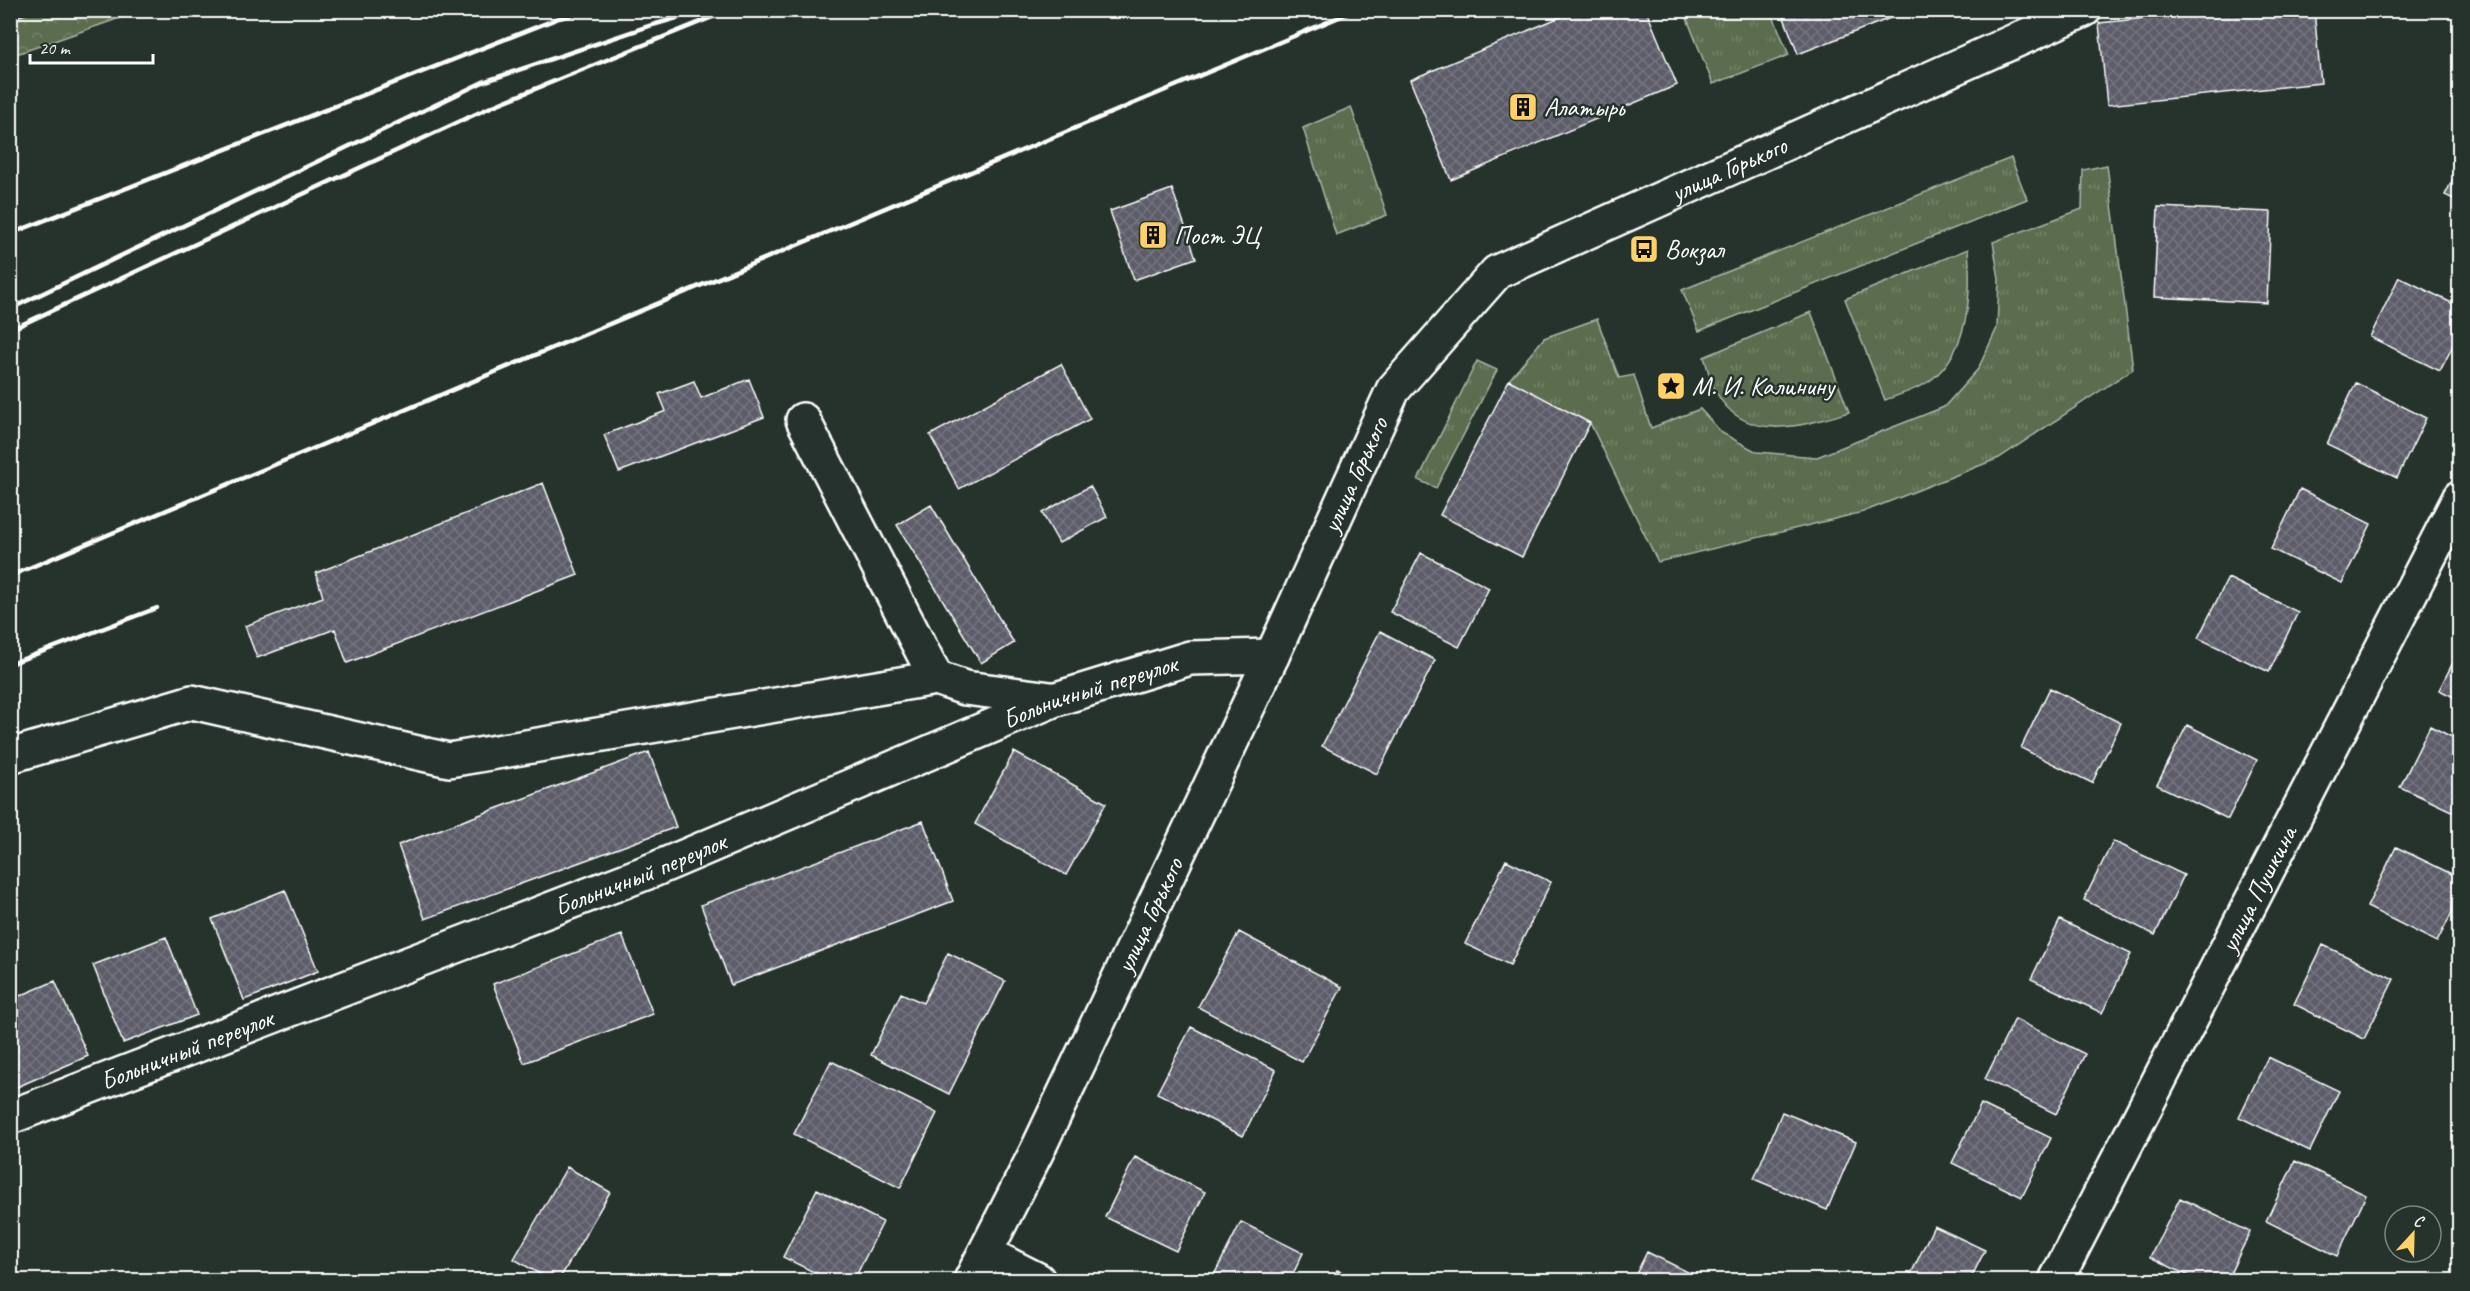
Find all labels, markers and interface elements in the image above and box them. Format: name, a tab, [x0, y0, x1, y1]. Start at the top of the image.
scale bar	[30, 27, 153, 65]
text: 20 m	[39, 37, 72, 59]
building icon: Алатырь	[1507, 91, 1539, 123]
place label: Алатырь	[1544, 91, 1626, 124]
street label: улица Горького	[1664, 128, 1794, 210]
building icon: Пост ЭЦ	[1137, 219, 1169, 251]
place label: Пост ЭЦ	[1174, 219, 1263, 252]
bus stop icon: Вокзал	[1628, 233, 1660, 265]
place label: Вокзал	[1665, 233, 1726, 266]
place icon: М. И. Калинину	[1655, 370, 1687, 402]
place label: М. И. Калинину	[1692, 370, 1836, 403]
street label: улица Горького	[1314, 410, 1396, 540]
street label: Больничный переулок	[997, 646, 1183, 737]
street label: улица Пушкина	[2211, 819, 2305, 960]
street label: Больничный переулок	[549, 824, 733, 924]
street label: улица Горького	[1107, 851, 1192, 980]
street label: Больничный переулок	[96, 1001, 280, 1098]
north arrow	[2383, 1204, 2443, 1264]
text: С	[2411, 1210, 2428, 1233]

